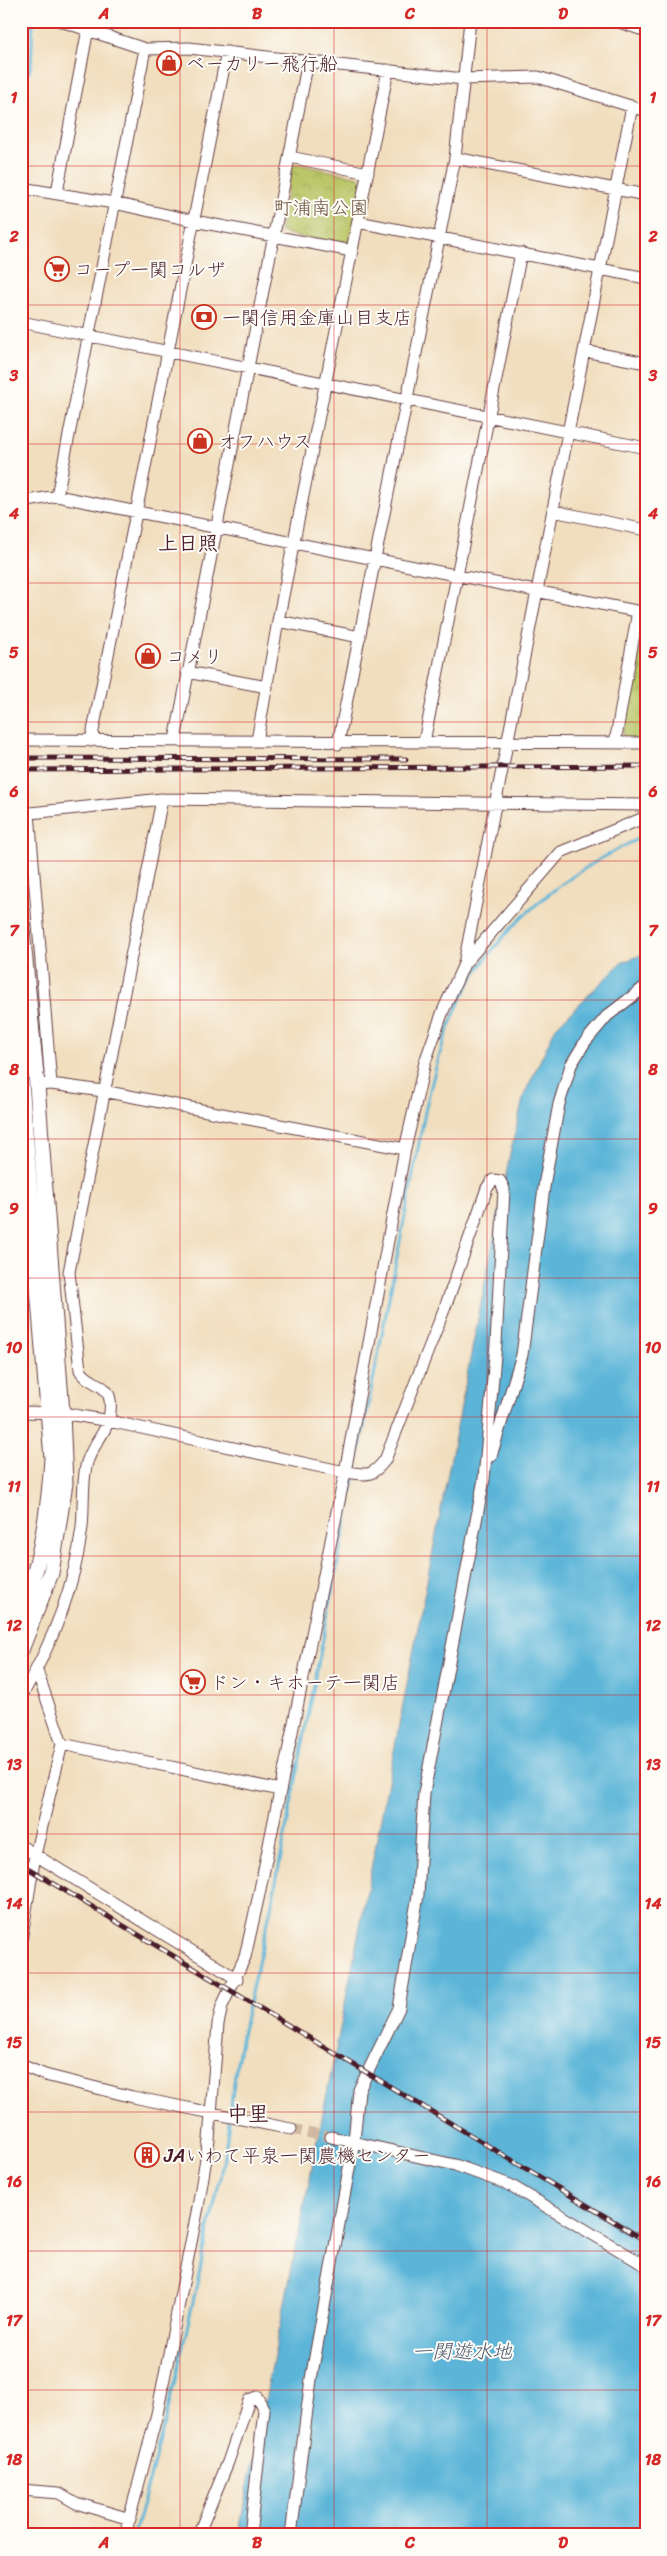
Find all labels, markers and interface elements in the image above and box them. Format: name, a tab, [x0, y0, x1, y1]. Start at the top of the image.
text: A	[98, 0, 109, 28]
text: B	[252, 0, 263, 28]
text: C	[404, 0, 416, 28]
text: D	[558, 0, 568, 28]
place label: ベーカリー飛行船	[186, 47, 338, 80]
shop icon: ベーカリー飛行船	[156, 50, 182, 76]
text: 1	[11, 83, 18, 112]
text: 1	[650, 83, 657, 112]
park label: 町浦南公園	[273, 191, 369, 224]
text: 2	[8, 222, 19, 251]
text: 2	[647, 222, 658, 251]
place label: コープ一関コルザ	[74, 253, 225, 286]
supermarket icon: コープ一関コルザ	[44, 256, 70, 282]
place label: 一関信用金庫山目支店	[222, 301, 412, 334]
bank icon: 一関信用金庫山目支店	[191, 304, 217, 330]
text: 3	[9, 361, 19, 390]
text: 3	[648, 361, 658, 390]
place label: オフハウス	[218, 425, 312, 458]
shop icon: オフハウス	[187, 428, 213, 454]
text: 4	[8, 499, 19, 528]
text: 4	[647, 499, 658, 528]
district label: 上日照	[158, 526, 218, 561]
text: 5	[9, 638, 19, 667]
text: 5	[648, 638, 658, 667]
place label: コメリ	[166, 640, 223, 673]
shop icon: コメリ	[135, 643, 161, 669]
text: 6	[8, 777, 19, 806]
text: 6	[647, 777, 658, 806]
text: 7	[9, 916, 20, 945]
text: 7	[648, 916, 659, 945]
text: 8	[8, 1055, 19, 1084]
text: 8	[647, 1055, 658, 1084]
text: 9	[9, 1194, 19, 1223]
text: 9	[648, 1194, 658, 1223]
text: 10	[6, 1333, 22, 1362]
text: 10	[645, 1333, 661, 1362]
text: 11	[7, 1472, 21, 1501]
text: 11	[646, 1472, 660, 1501]
text: 12	[6, 1611, 23, 1640]
text: 12	[645, 1611, 662, 1640]
place label: ドン・キホーテ一関店	[210, 1666, 400, 1699]
supermarket icon: ドン・キホーテ一関店	[180, 1669, 206, 1695]
text: 13	[6, 1750, 22, 1779]
text: 13	[645, 1750, 661, 1779]
text: 14	[6, 1889, 22, 1918]
text: 14	[645, 1889, 661, 1918]
text: 15	[6, 2028, 23, 2057]
text: 15	[645, 2028, 662, 2057]
district label: 中里	[227, 2095, 269, 2133]
place label: JAいわて平泉一関農機センター	[163, 2139, 431, 2172]
building icon: JAいわて平泉一関農機センター	[134, 2142, 160, 2168]
text: 16	[6, 2167, 22, 2196]
text: 16	[645, 2167, 661, 2196]
text: 17	[6, 2306, 24, 2335]
text: 17	[645, 2306, 663, 2335]
water label: 一関遊水地	[412, 2334, 513, 2369]
text: 18	[6, 2445, 23, 2474]
text: 18	[645, 2445, 662, 2474]
text: A	[98, 2528, 109, 2556]
text: B	[252, 2528, 263, 2556]
text: C	[404, 2528, 416, 2556]
text: D	[558, 2528, 568, 2556]

